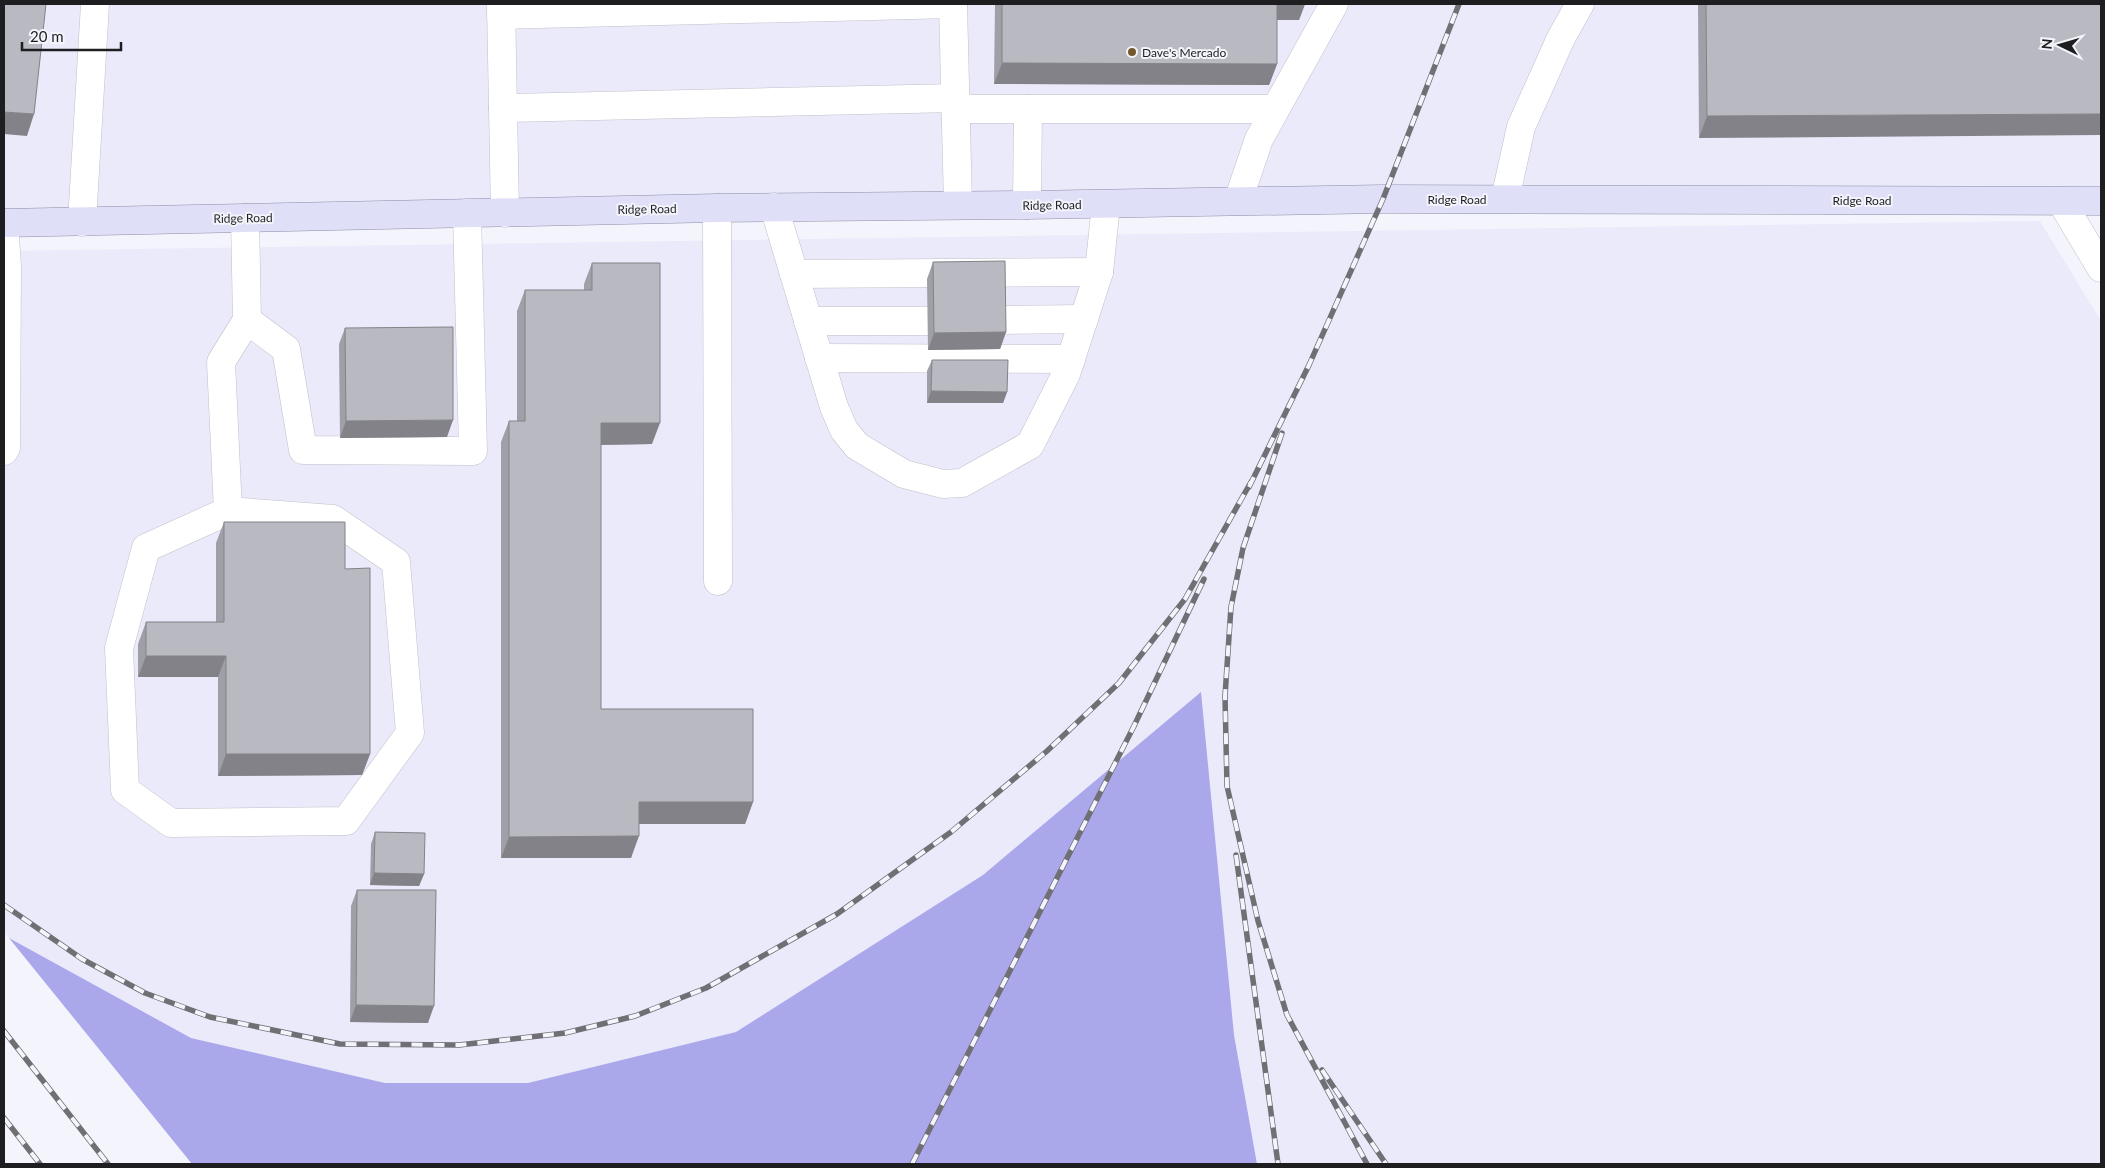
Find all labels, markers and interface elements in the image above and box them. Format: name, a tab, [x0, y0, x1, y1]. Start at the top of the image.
scale bar	[22, 20, 121, 52]
north arrow	[2035, 20, 2085, 70]
text: 20 m	[30, 27, 64, 45]
text: N	[2038, 38, 2055, 50]
place label: Dave's Mercado	[1142, 45, 1226, 60]
marker: Dave's Mercado	[1126, 46, 1138, 58]
street label: Ridge Road	[1427, 192, 1487, 207]
street label: Ridge Road	[1832, 193, 1892, 208]
street label: Ridge Road	[1022, 197, 1082, 213]
street label: Ridge Road	[617, 201, 677, 217]
street label: Ridge Road	[213, 210, 273, 226]

